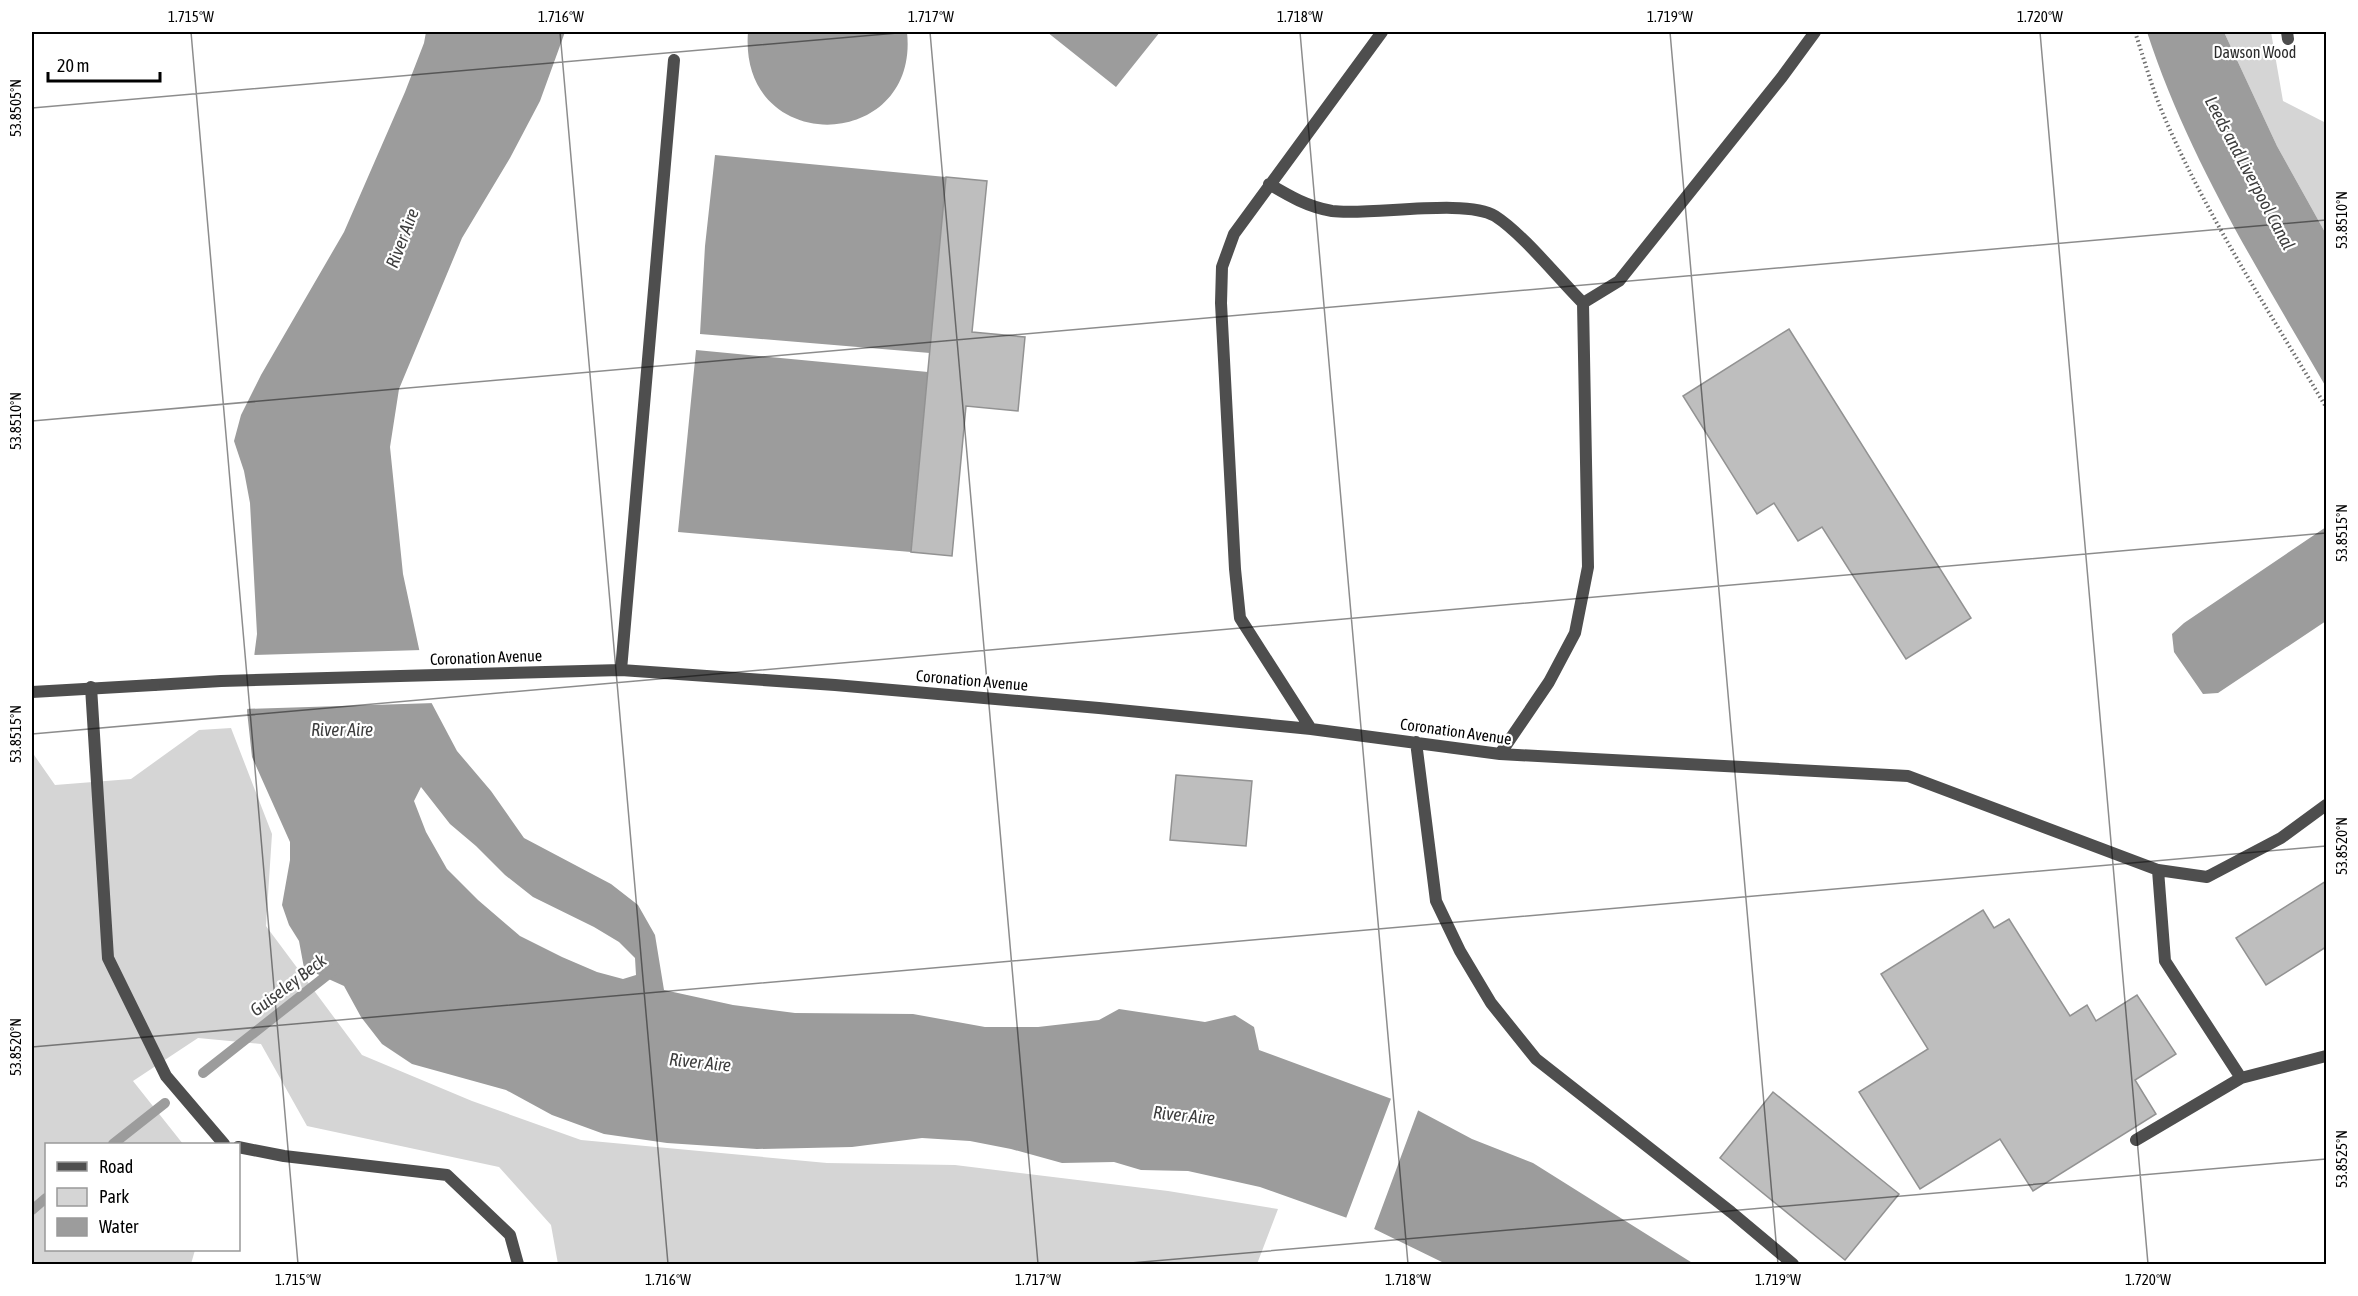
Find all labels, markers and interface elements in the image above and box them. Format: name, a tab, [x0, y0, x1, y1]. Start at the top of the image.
text: 1.715°W	[168, 8, 214, 25]
text: 1.716°W	[538, 8, 584, 25]
text: 1.717°W	[908, 8, 954, 25]
text: 1.718°W	[1277, 8, 1323, 25]
text: 1.719°W	[1647, 8, 1693, 25]
text: 1.720°W	[2017, 8, 2063, 25]
park label: Dawson Wood	[2214, 43, 2296, 61]
scale bar	[48, 45, 160, 83]
text: 20 m	[57, 55, 89, 76]
text: 53.8505°N	[7, 79, 24, 137]
water label: Leeds and Liverpool Canal	[2201, 93, 2299, 253]
text: 53.8510°N	[2333, 191, 2350, 249]
water label: River Aire	[381, 205, 423, 271]
text: 53.8510°N	[7, 392, 24, 450]
text: 53.8515°N	[2333, 504, 2350, 562]
street label: Coronation Avenue	[430, 646, 542, 668]
street label: Coronation Avenue	[915, 666, 1029, 694]
text: 53.8515°N	[7, 705, 24, 763]
street label: Coronation Avenue	[1399, 714, 1513, 748]
water label: River Aire	[311, 719, 373, 740]
text: 53.8520°N	[2333, 817, 2350, 875]
water label: Guiseley Beck	[246, 949, 331, 1021]
text: 53.8520°N	[7, 1018, 24, 1076]
water label: River Aire	[668, 1048, 732, 1076]
water label: River Aire	[1152, 1101, 1216, 1129]
text: 53.8525°N	[2333, 1130, 2350, 1188]
legend	[45, 1143, 240, 1251]
text: Road	[99, 1156, 133, 1177]
text: Park	[99, 1186, 129, 1207]
text: Water	[99, 1216, 139, 1237]
text: 1.715°W	[275, 1271, 321, 1288]
text: 1.716°W	[645, 1271, 691, 1288]
text: 1.717°W	[1015, 1271, 1061, 1288]
text: 1.718°W	[1385, 1271, 1431, 1288]
text: 1.719°W	[1755, 1271, 1801, 1288]
text: 1.720°W	[2125, 1271, 2171, 1288]

